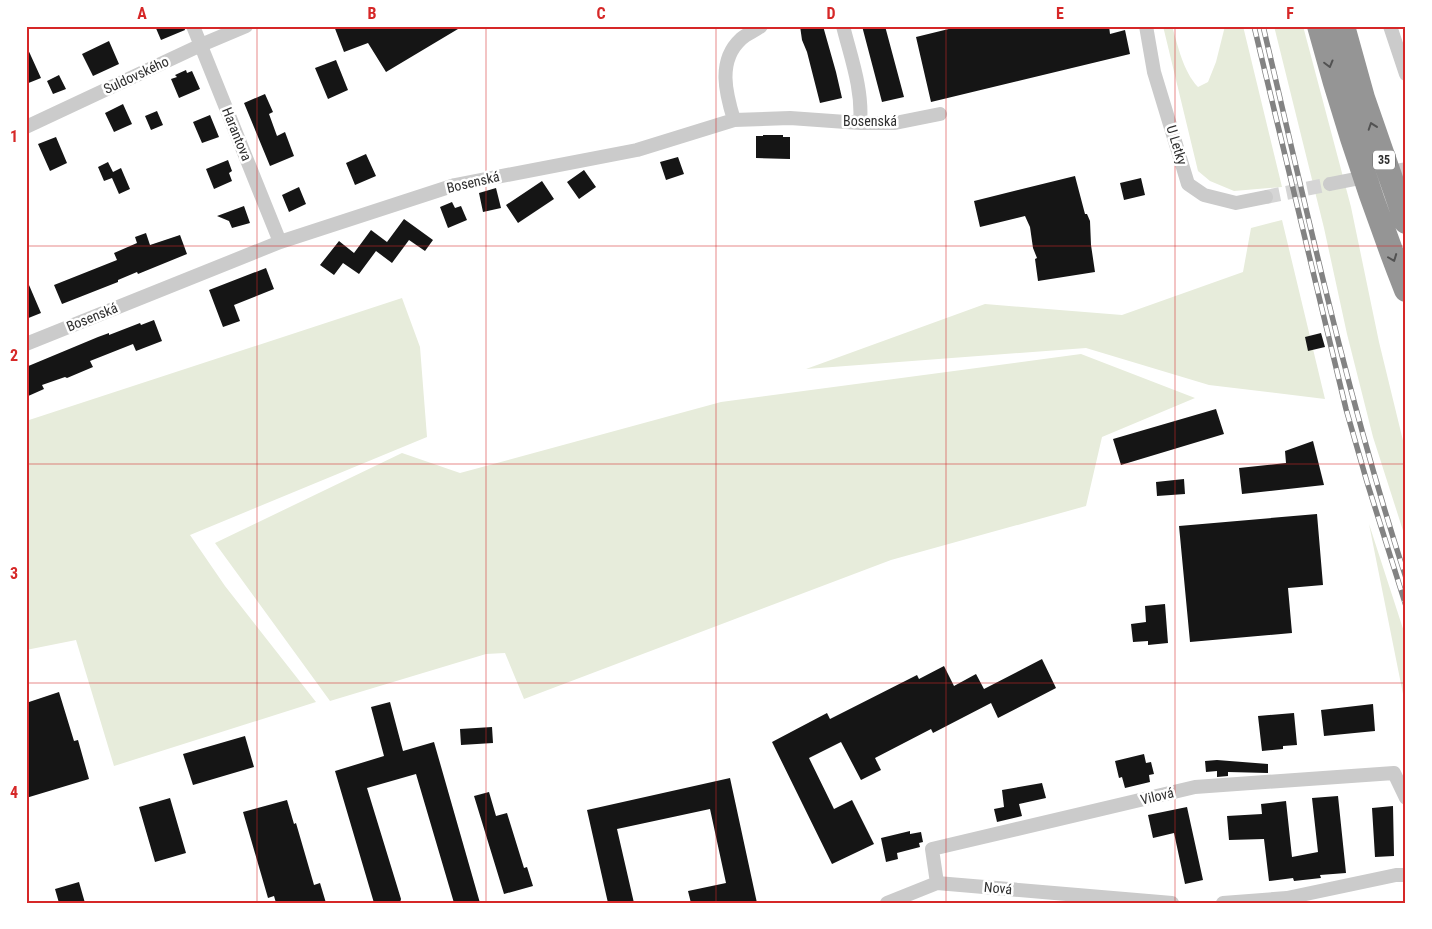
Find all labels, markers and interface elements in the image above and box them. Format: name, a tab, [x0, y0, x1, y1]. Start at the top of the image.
text: A	[137, 4, 147, 23]
text: B	[368, 4, 377, 23]
text: C	[596, 4, 606, 23]
text: D	[826, 4, 836, 23]
text: E	[1056, 4, 1064, 23]
text: F	[1286, 4, 1294, 23]
street label: Suldovského	[101, 53, 171, 97]
one-way arrow	[1323, 60, 1334, 68]
street label: Harantova	[219, 105, 255, 163]
street label: Bosenská	[843, 113, 897, 129]
one-way arrow	[1368, 122, 1378, 130]
street label: U Letky	[1163, 123, 1191, 167]
text: 1	[10, 127, 18, 146]
road number: 35	[1373, 150, 1395, 170]
street label: Bosenská	[445, 168, 501, 196]
one-way arrow	[1387, 253, 1397, 262]
street label: Bosenská	[64, 300, 120, 334]
text: 2	[10, 346, 18, 365]
text: 3	[10, 564, 18, 583]
text: 4	[10, 783, 18, 802]
street label: Vilová	[1139, 784, 1175, 808]
street label: Nová	[983, 879, 1013, 897]

